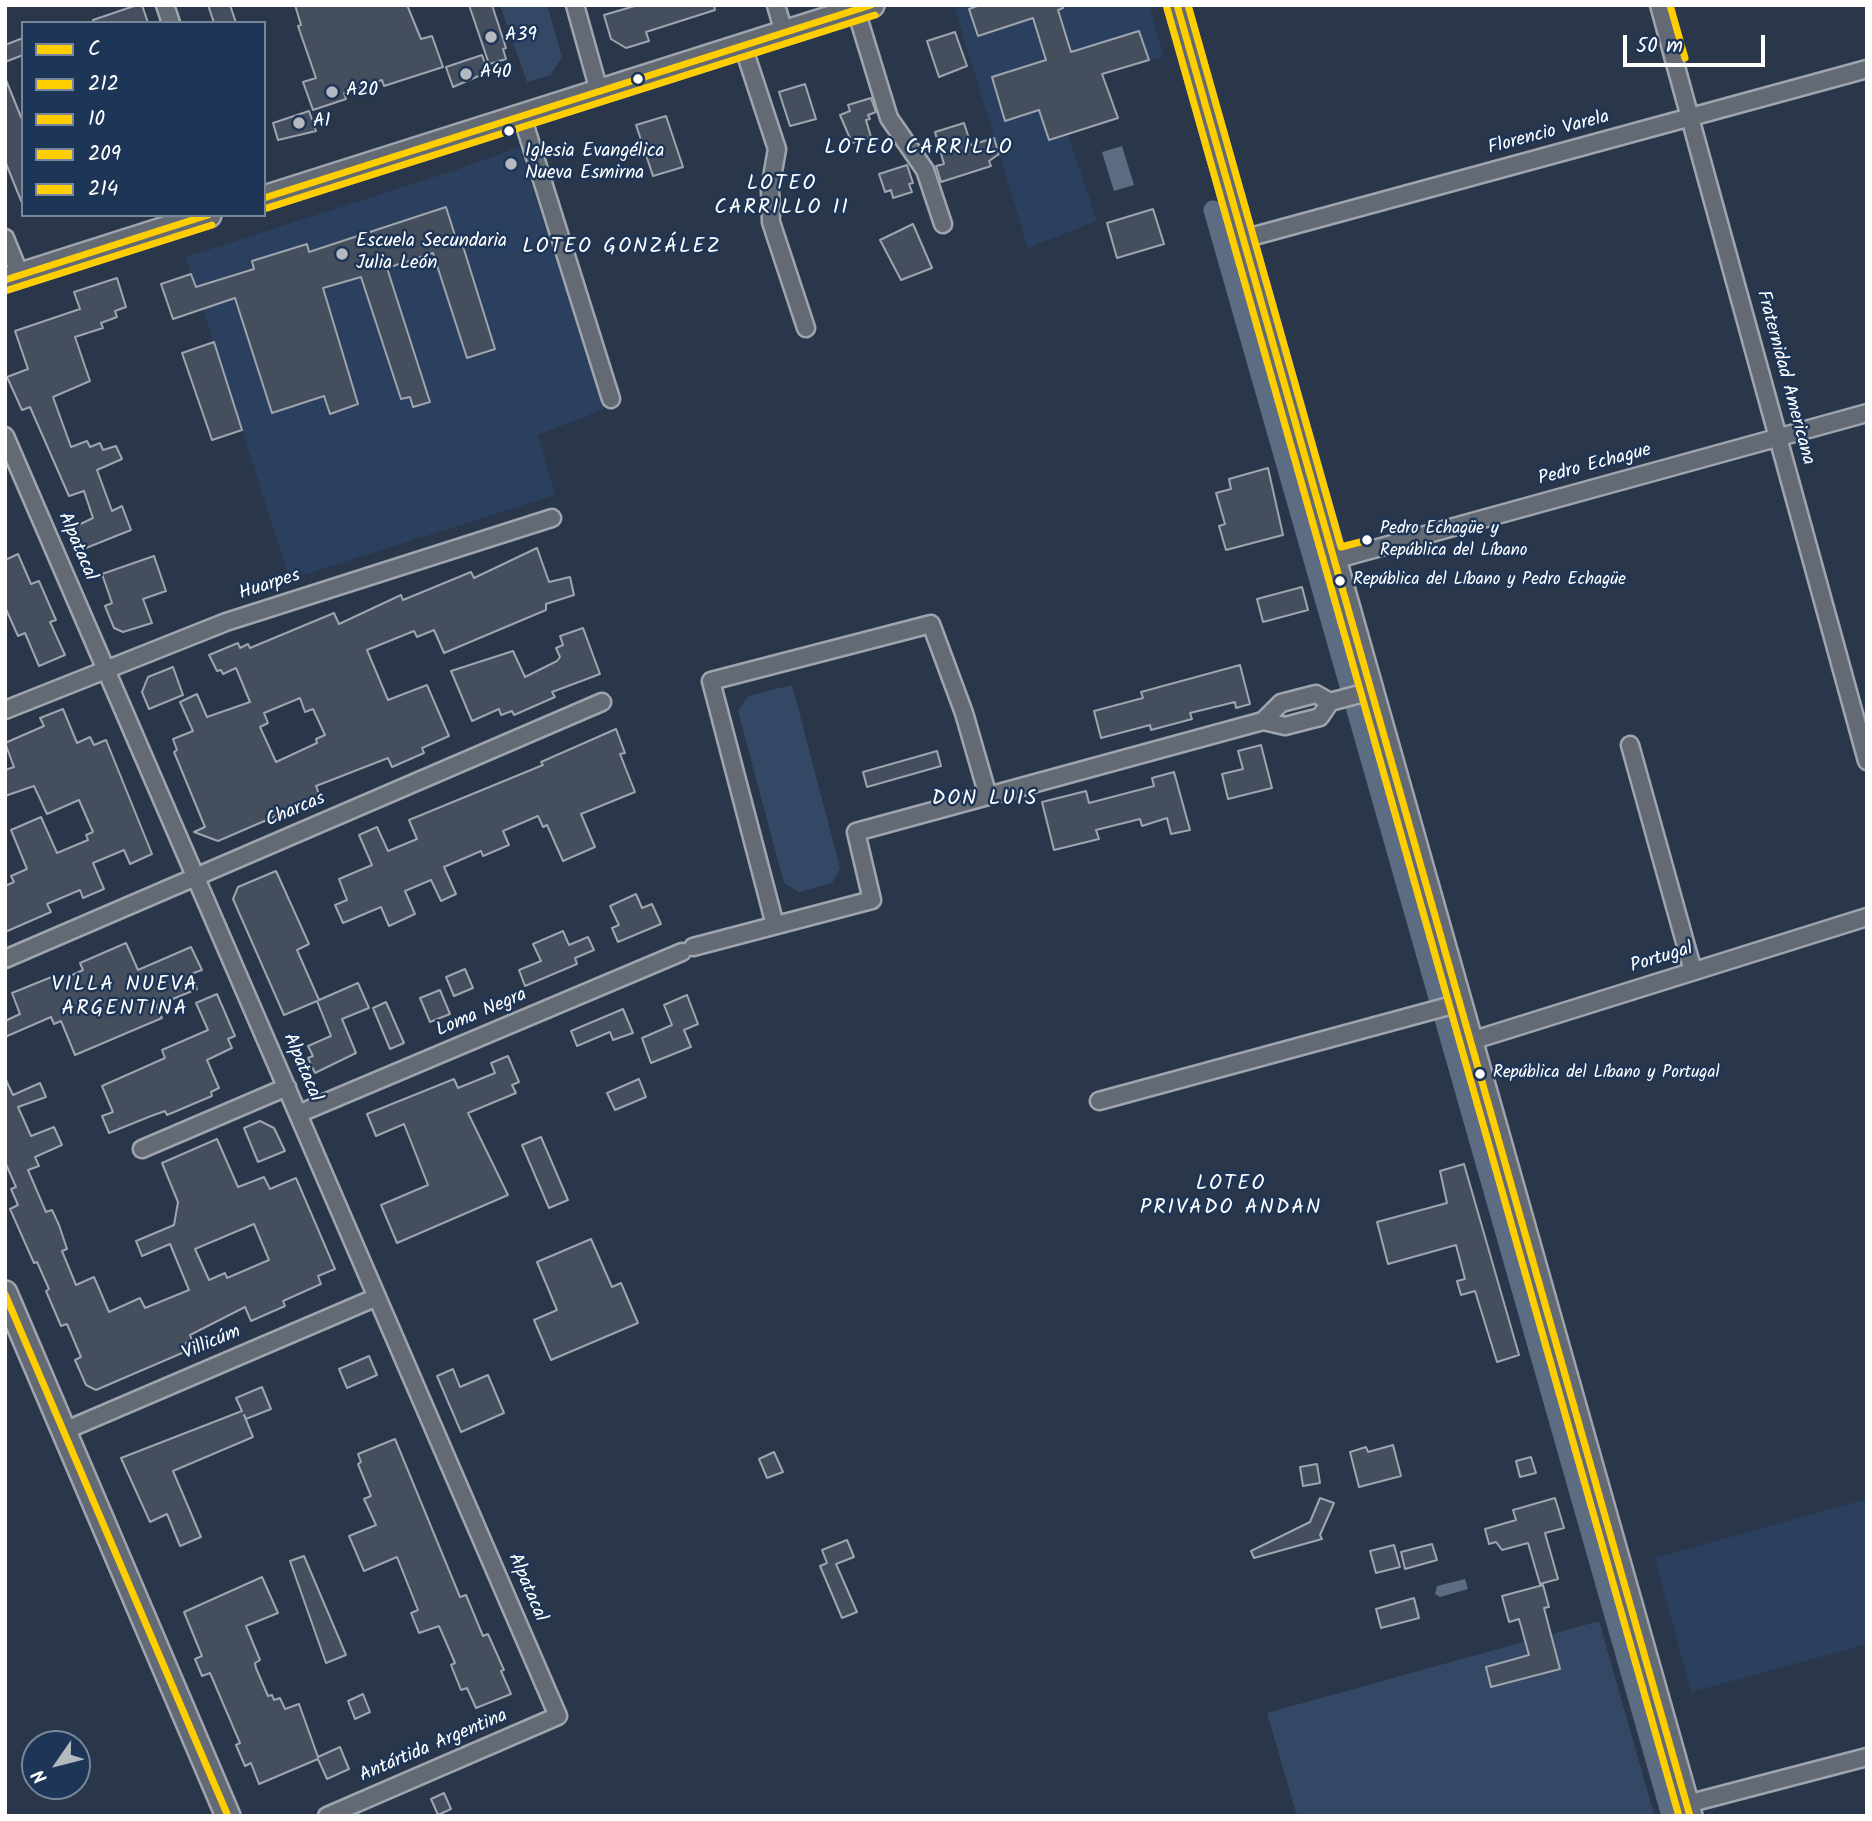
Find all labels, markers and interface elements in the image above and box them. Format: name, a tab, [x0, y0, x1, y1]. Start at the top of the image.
legend	[21, 21, 266, 217]
scale bar	[1627, 21, 1769, 65]
place label: A39	[505, 26, 537, 48]
marker: A39	[483, 29, 499, 45]
text: 50 m	[1636, 30, 1683, 63]
text: C	[88, 33, 101, 66]
place label: A40	[480, 63, 512, 85]
marker: A40	[458, 66, 474, 82]
text: 212	[88, 68, 119, 101]
unlabelled marker	[631, 72, 645, 86]
place label: A20	[346, 81, 378, 103]
marker: A20	[324, 84, 340, 100]
text: 10	[88, 103, 105, 136]
street label: Florencio Varela	[1486, 107, 1612, 161]
place label: A1	[313, 112, 331, 134]
marker: A1	[291, 115, 307, 131]
unlabelled marker	[502, 124, 516, 138]
district label: LOTEO CARRILLO	[826, 136, 1012, 162]
text: 209	[88, 138, 121, 171]
place label: Iglesia Evangélica Nueva Esmirna	[525, 142, 664, 186]
marker: Iglesia Evangélica Nueva Esmirna	[503, 156, 519, 172]
district label: LOTEO CARRILLO II	[716, 172, 848, 222]
text: 214	[88, 173, 118, 206]
place label: Escuela Secundaria Julia León	[356, 232, 507, 276]
district label: LOTEO GONZÁLEZ	[524, 235, 720, 261]
marker: Escuela Secundaria Julia León	[334, 246, 350, 262]
street label: Fraternidad Americana	[1750, 288, 1818, 468]
street label: Pedro Echague	[1536, 440, 1654, 492]
street label: Alpatacal	[51, 509, 101, 585]
place label: Pedro Echagüe y República del Líbano	[1380, 520, 1527, 560]
marker: Pedro Echagüe y República del Líbano	[1360, 533, 1374, 547]
street label: Huarpes	[237, 565, 303, 607]
place label: República del Líbano y Pedro Echagüe	[1353, 571, 1626, 591]
marker: República del Líbano y Pedro Echagüe	[1333, 574, 1347, 588]
district label: DON LUIS	[933, 787, 1037, 813]
street label: Charcas	[263, 788, 329, 834]
street label: Portugal	[1628, 939, 1696, 979]
district label: VILLA NUEVA ARGENTINA	[53, 973, 197, 1023]
street label: Loma Negra	[433, 985, 531, 1043]
street label: Alpatacal	[276, 1030, 326, 1106]
place label: República del Líbano y Portugal	[1493, 1064, 1720, 1084]
marker: República del Líbano y Portugal	[1473, 1067, 1487, 1081]
district label: LOTEO PRIVADO ANDAN	[1141, 1172, 1321, 1222]
street label: Villicúm	[179, 1322, 245, 1366]
street label: Alpatacal	[501, 1550, 551, 1626]
street label: Antártida Argentina	[357, 1706, 511, 1788]
north arrow	[21, 1730, 91, 1800]
text: N	[25, 1762, 56, 1789]

